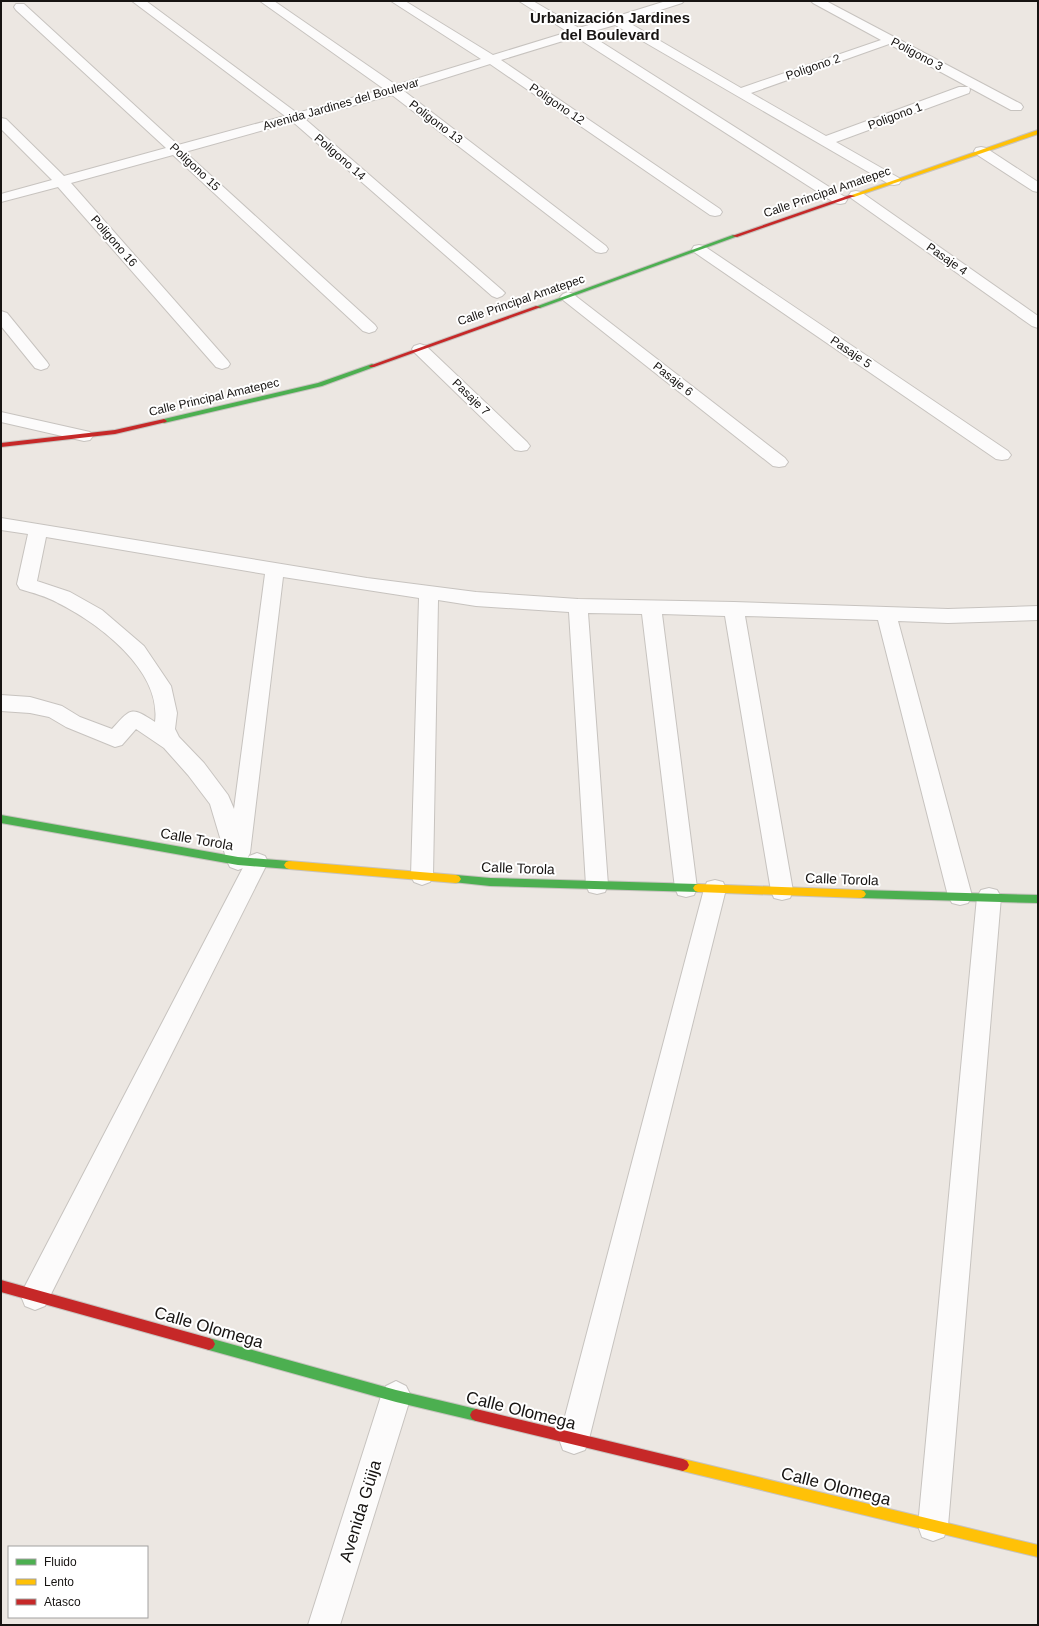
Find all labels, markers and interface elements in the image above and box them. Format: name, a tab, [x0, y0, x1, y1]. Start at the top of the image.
district label: Urbanización Jardines del Boulevard	[530, 9, 690, 43]
street label: Poligono 3	[889, 35, 946, 74]
street label: Poligono 2	[784, 51, 842, 83]
street label: Avenida Jardines del Boulevar	[261, 75, 421, 133]
street label: Poligono 12	[527, 80, 587, 128]
street label: Poligono 13	[406, 97, 466, 147]
street label: Poligono 1	[866, 100, 924, 132]
street label: Poligono 14	[311, 131, 369, 183]
street label: Poligono 15	[167, 140, 223, 194]
street label: Calle Principal Amatepec	[762, 164, 892, 220]
street label: Poligono 16	[88, 212, 140, 270]
street label: Pasaje 4	[924, 240, 970, 278]
street label: Calle Principal Amatepec	[456, 272, 586, 328]
street label: Pasaje 5	[828, 333, 875, 371]
street label: Pasaje 6	[650, 359, 696, 399]
street label: Calle Principal Amatepec	[147, 375, 281, 419]
street label: Pasaje 7	[449, 376, 493, 418]
street label: Calle Torola	[159, 825, 235, 853]
street label: Calle Torola	[481, 859, 555, 877]
street label: Calle Torola	[805, 870, 879, 888]
street label: Calle Olomega	[152, 1303, 266, 1352]
street label: Calle Olomega	[464, 1388, 578, 1433]
street label: Avenida Güija	[336, 1457, 385, 1564]
street label: Calle Olomega	[779, 1464, 893, 1509]
legend	[8, 1546, 148, 1618]
text: Fluido	[44, 1555, 77, 1569]
text: Lento	[44, 1575, 74, 1589]
text: Atasco	[44, 1595, 81, 1609]

